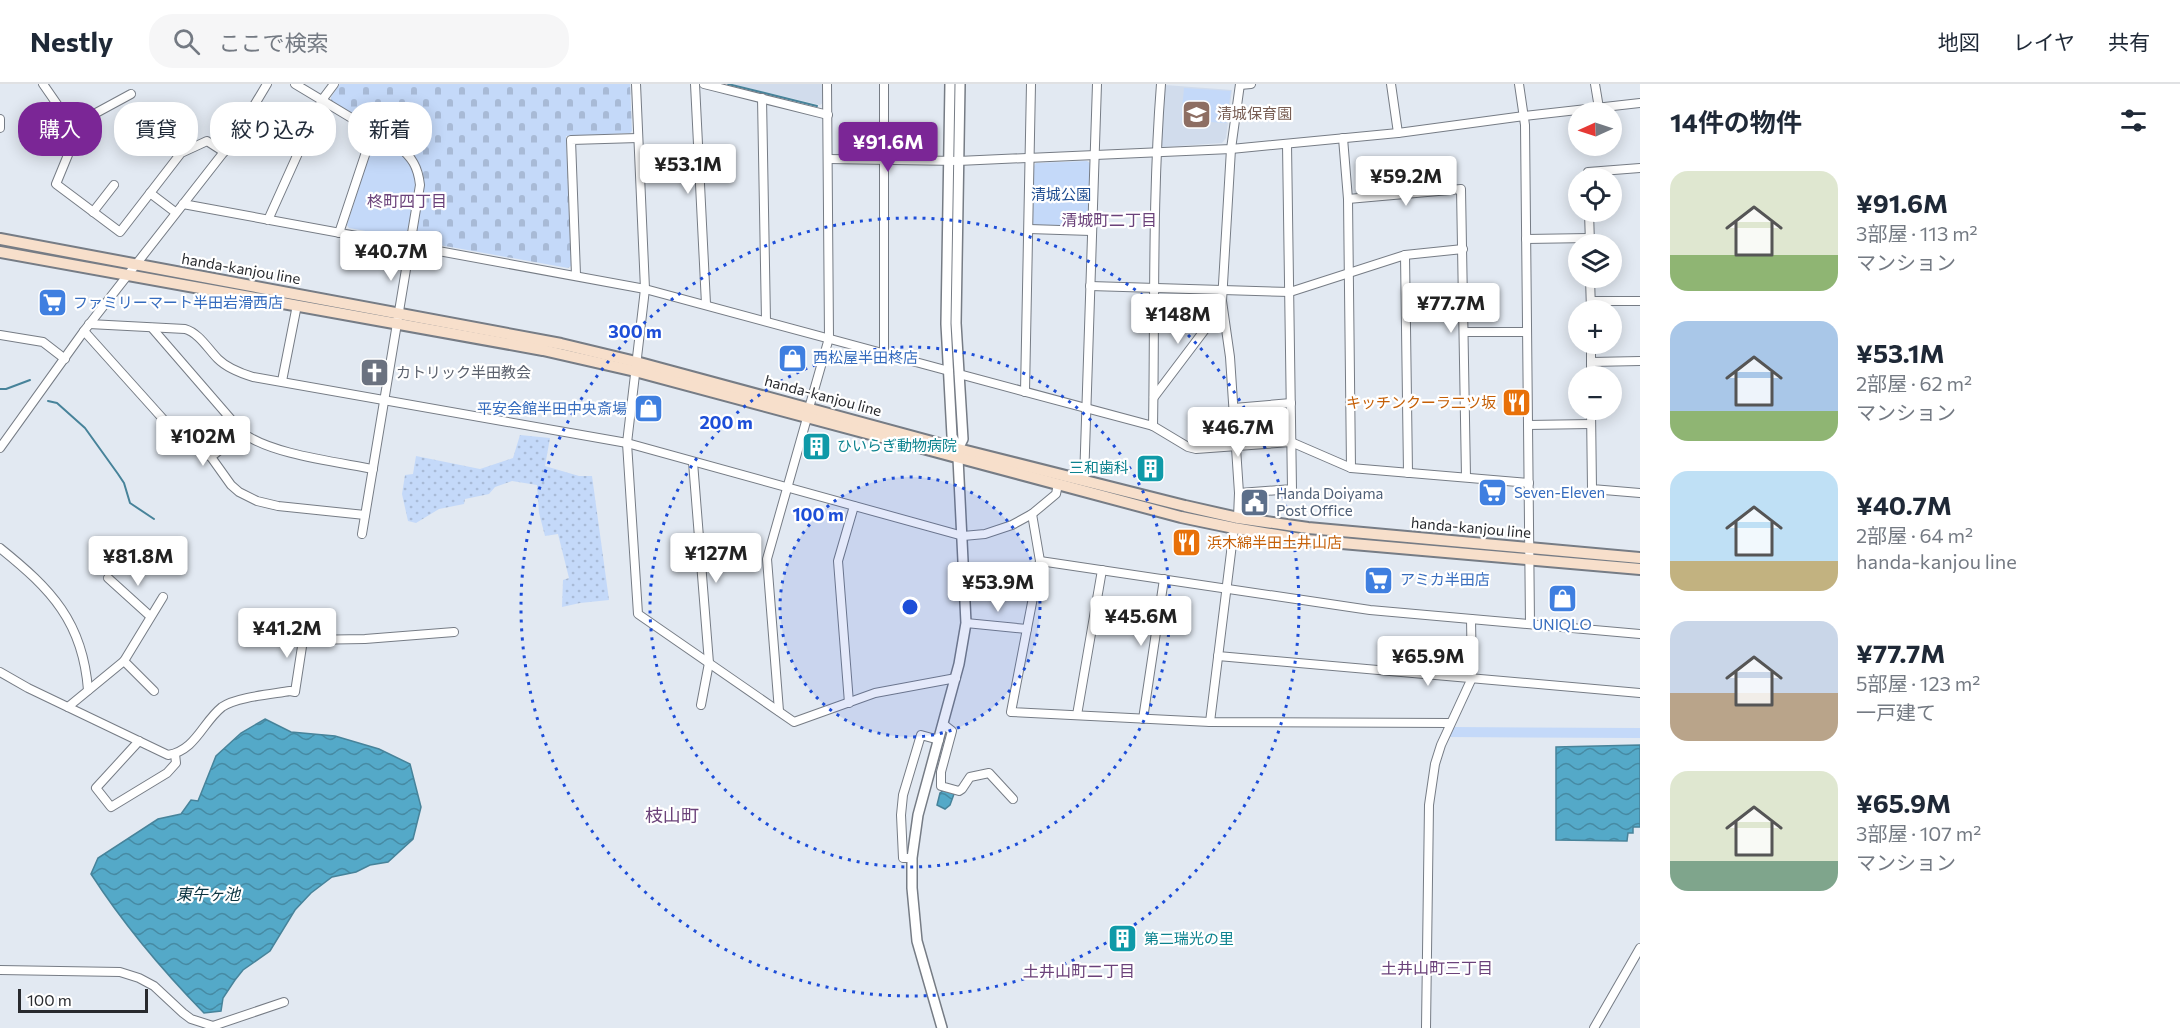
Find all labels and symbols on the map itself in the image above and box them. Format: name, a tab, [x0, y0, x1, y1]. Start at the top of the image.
school or university icon: 清城保育園	[1180, 98, 1212, 130]
north arrow	[1568, 102, 1622, 156]
place label: 清城保育園	[1217, 104, 1292, 122]
pin: ¥91.6M	[839, 122, 937, 173]
pin: ¥53.1M	[639, 144, 737, 195]
pin: ¥59.2M	[1357, 156, 1455, 207]
park label: 清城公園	[1031, 185, 1091, 203]
district label: 柊町四丁目	[367, 191, 447, 210]
district label: 清城町二丁目	[1061, 210, 1157, 229]
pin: ¥40.7M	[342, 231, 440, 282]
street label: handa-kanjou line	[180, 249, 302, 287]
pin: ¥77.7M	[1402, 283, 1500, 334]
supermarket icon: ファミリーマート半田岩滑西店	[36, 287, 68, 319]
place label: ファミリーマート半田岩滑西店	[73, 293, 283, 311]
pin: ¥148M	[1136, 294, 1220, 345]
text: 300 m	[608, 320, 662, 342]
shop icon: 西松屋半田柊店	[776, 342, 808, 374]
place label: 西松屋半田柊店	[813, 348, 918, 366]
church icon: カトリック半田教会	[359, 357, 391, 389]
place label: カトリック半田教会	[396, 363, 531, 381]
street label: handa-kanjou line	[763, 371, 884, 419]
restaurant icon: キッチンクーラ二ツ坂	[1501, 387, 1533, 419]
shop icon: 平安会館半田中央斎場	[632, 393, 664, 425]
place label: キッチンクーラ二ツ坂	[1346, 393, 1496, 411]
place label: 平安会館半田中央斎場	[477, 399, 627, 417]
pin: ¥46.7M	[1189, 407, 1287, 458]
text: 200 m	[699, 411, 753, 433]
pin: ¥102M	[161, 416, 245, 467]
building icon: ひいらぎ動物病院	[800, 430, 832, 462]
place label: ひいらぎ動物病院	[837, 436, 957, 454]
building icon: 三和歯科	[1134, 452, 1166, 484]
place label: 三和歯科	[1069, 458, 1129, 476]
supermarket icon: Seven-Eleven	[1477, 477, 1509, 509]
place label: Seven-Eleven	[1514, 483, 1605, 501]
place label: Handa Doiyama Post Office	[1276, 484, 1383, 519]
public building icon: Handa Doiyama Post Office	[1239, 487, 1271, 519]
text: 100 m	[792, 503, 844, 525]
street label: handa-kanjou line	[1410, 513, 1532, 541]
restaurant icon: 浜木綿半田土井山店	[1170, 527, 1202, 559]
pin: ¥127M	[674, 533, 758, 584]
place label: 浜木綿半田土井山店	[1207, 533, 1342, 551]
pin: ¥81.8M	[89, 536, 187, 587]
pin: ¥53.9M	[949, 562, 1047, 613]
supermarket icon: アミカ半田店	[1363, 564, 1395, 596]
place label: アミカ半田店	[1400, 570, 1490, 588]
shop icon: UNIQLO	[1546, 582, 1578, 614]
pin: ¥45.6M	[1092, 596, 1190, 647]
centre of rings	[900, 597, 920, 617]
pin: ¥41.2M	[238, 608, 336, 659]
place label: UNIQLO	[1532, 615, 1592, 633]
pin: ¥65.9M	[1379, 636, 1477, 687]
district label: 枝山町	[645, 804, 699, 826]
water label: 東午ヶ池	[176, 884, 242, 903]
building icon: 第二瑞光の里	[1107, 923, 1139, 955]
place label: 第二瑞光の里	[1144, 929, 1234, 947]
district label: 土井山町三丁目	[1381, 958, 1493, 977]
district label: 土井山町二丁目	[1023, 961, 1135, 980]
scale bar	[18, 986, 148, 1014]

